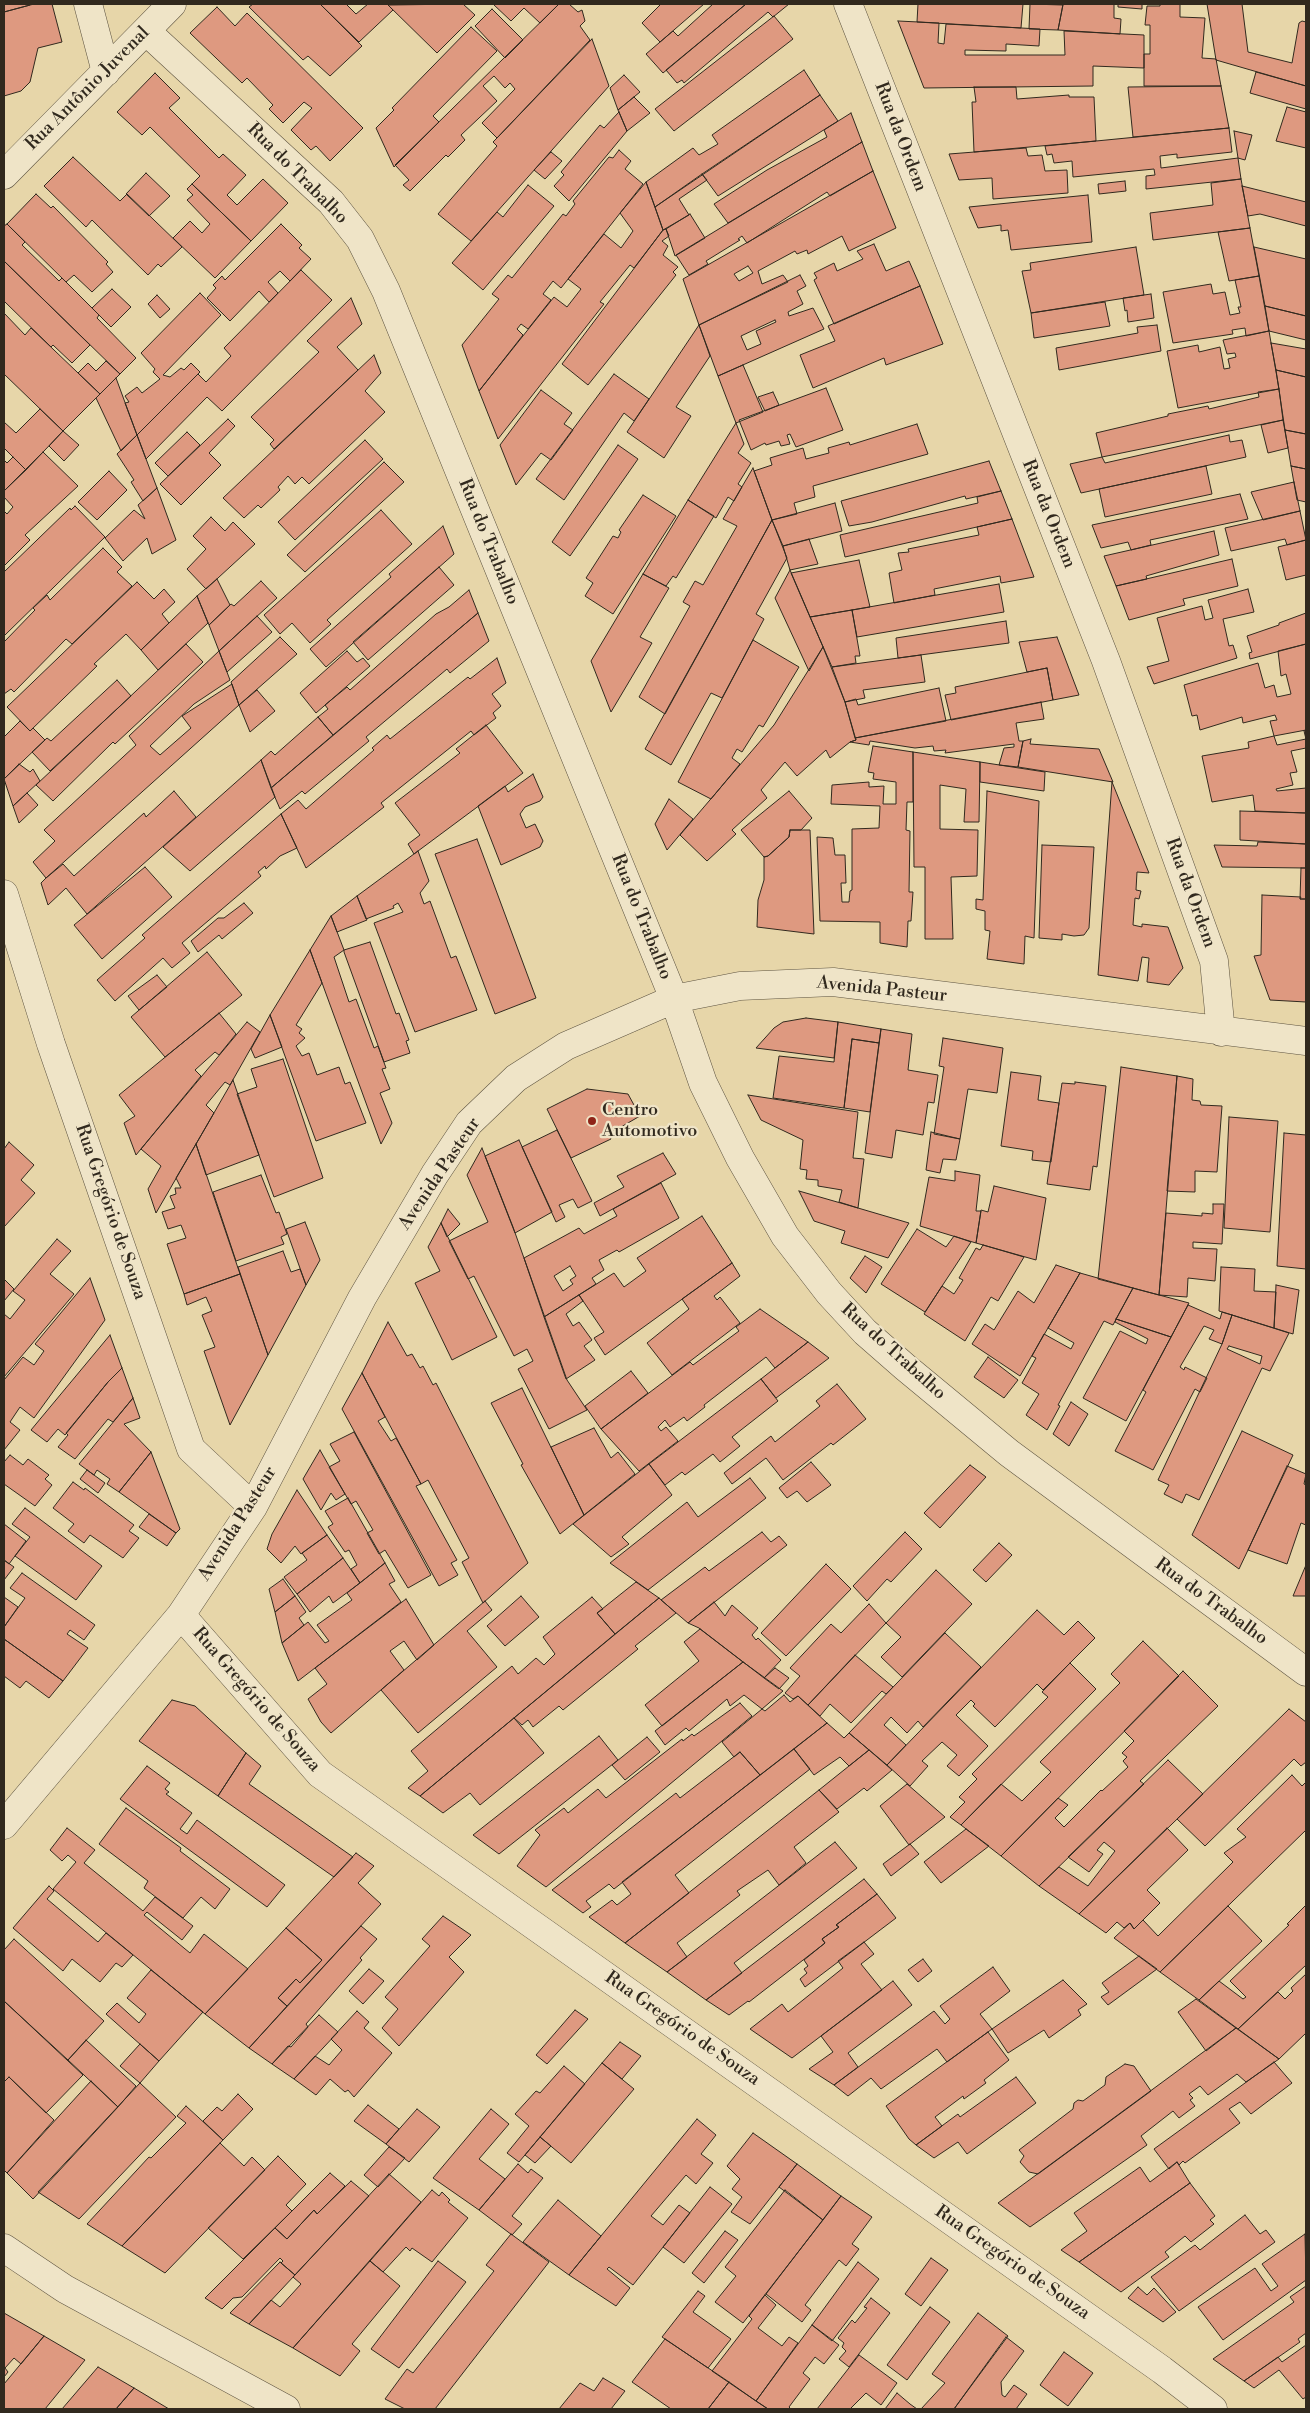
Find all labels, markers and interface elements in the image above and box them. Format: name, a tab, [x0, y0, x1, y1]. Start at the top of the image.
street label: Rua Antônio Juvenal	[22, 23, 154, 155]
street label: Rua da Ordem	[869, 79, 931, 195]
street label: Rua do Trabalho	[242, 119, 352, 229]
street label: Rua da Ordem	[1016, 456, 1080, 572]
street label: Rua do Trabalho	[453, 476, 523, 608]
street label: Rua da Ordem	[1160, 835, 1220, 951]
street label: Rua do Trabalho	[606, 851, 676, 983]
street label: Avenida Pasteur	[816, 972, 948, 1008]
place label: Centro Automotivo	[602, 1100, 697, 1142]
street label: Avenida Pasteur	[394, 1114, 486, 1234]
marker: Centro Automotivo	[586, 1115, 598, 1127]
street label: Rua Gregório de Souza	[70, 1121, 150, 1303]
street label: Rua do Trabalho	[836, 1299, 950, 1405]
street label: Avenida Pasteur	[194, 1463, 282, 1585]
street label: Rua do Trabalho	[1151, 1554, 1271, 1650]
street label: Rua Gregório de Souza	[187, 1623, 325, 1777]
street label: Rua Gregório de Souza	[600, 1967, 764, 2091]
street label: Rua Gregório de Souza	[930, 2201, 1094, 2325]

